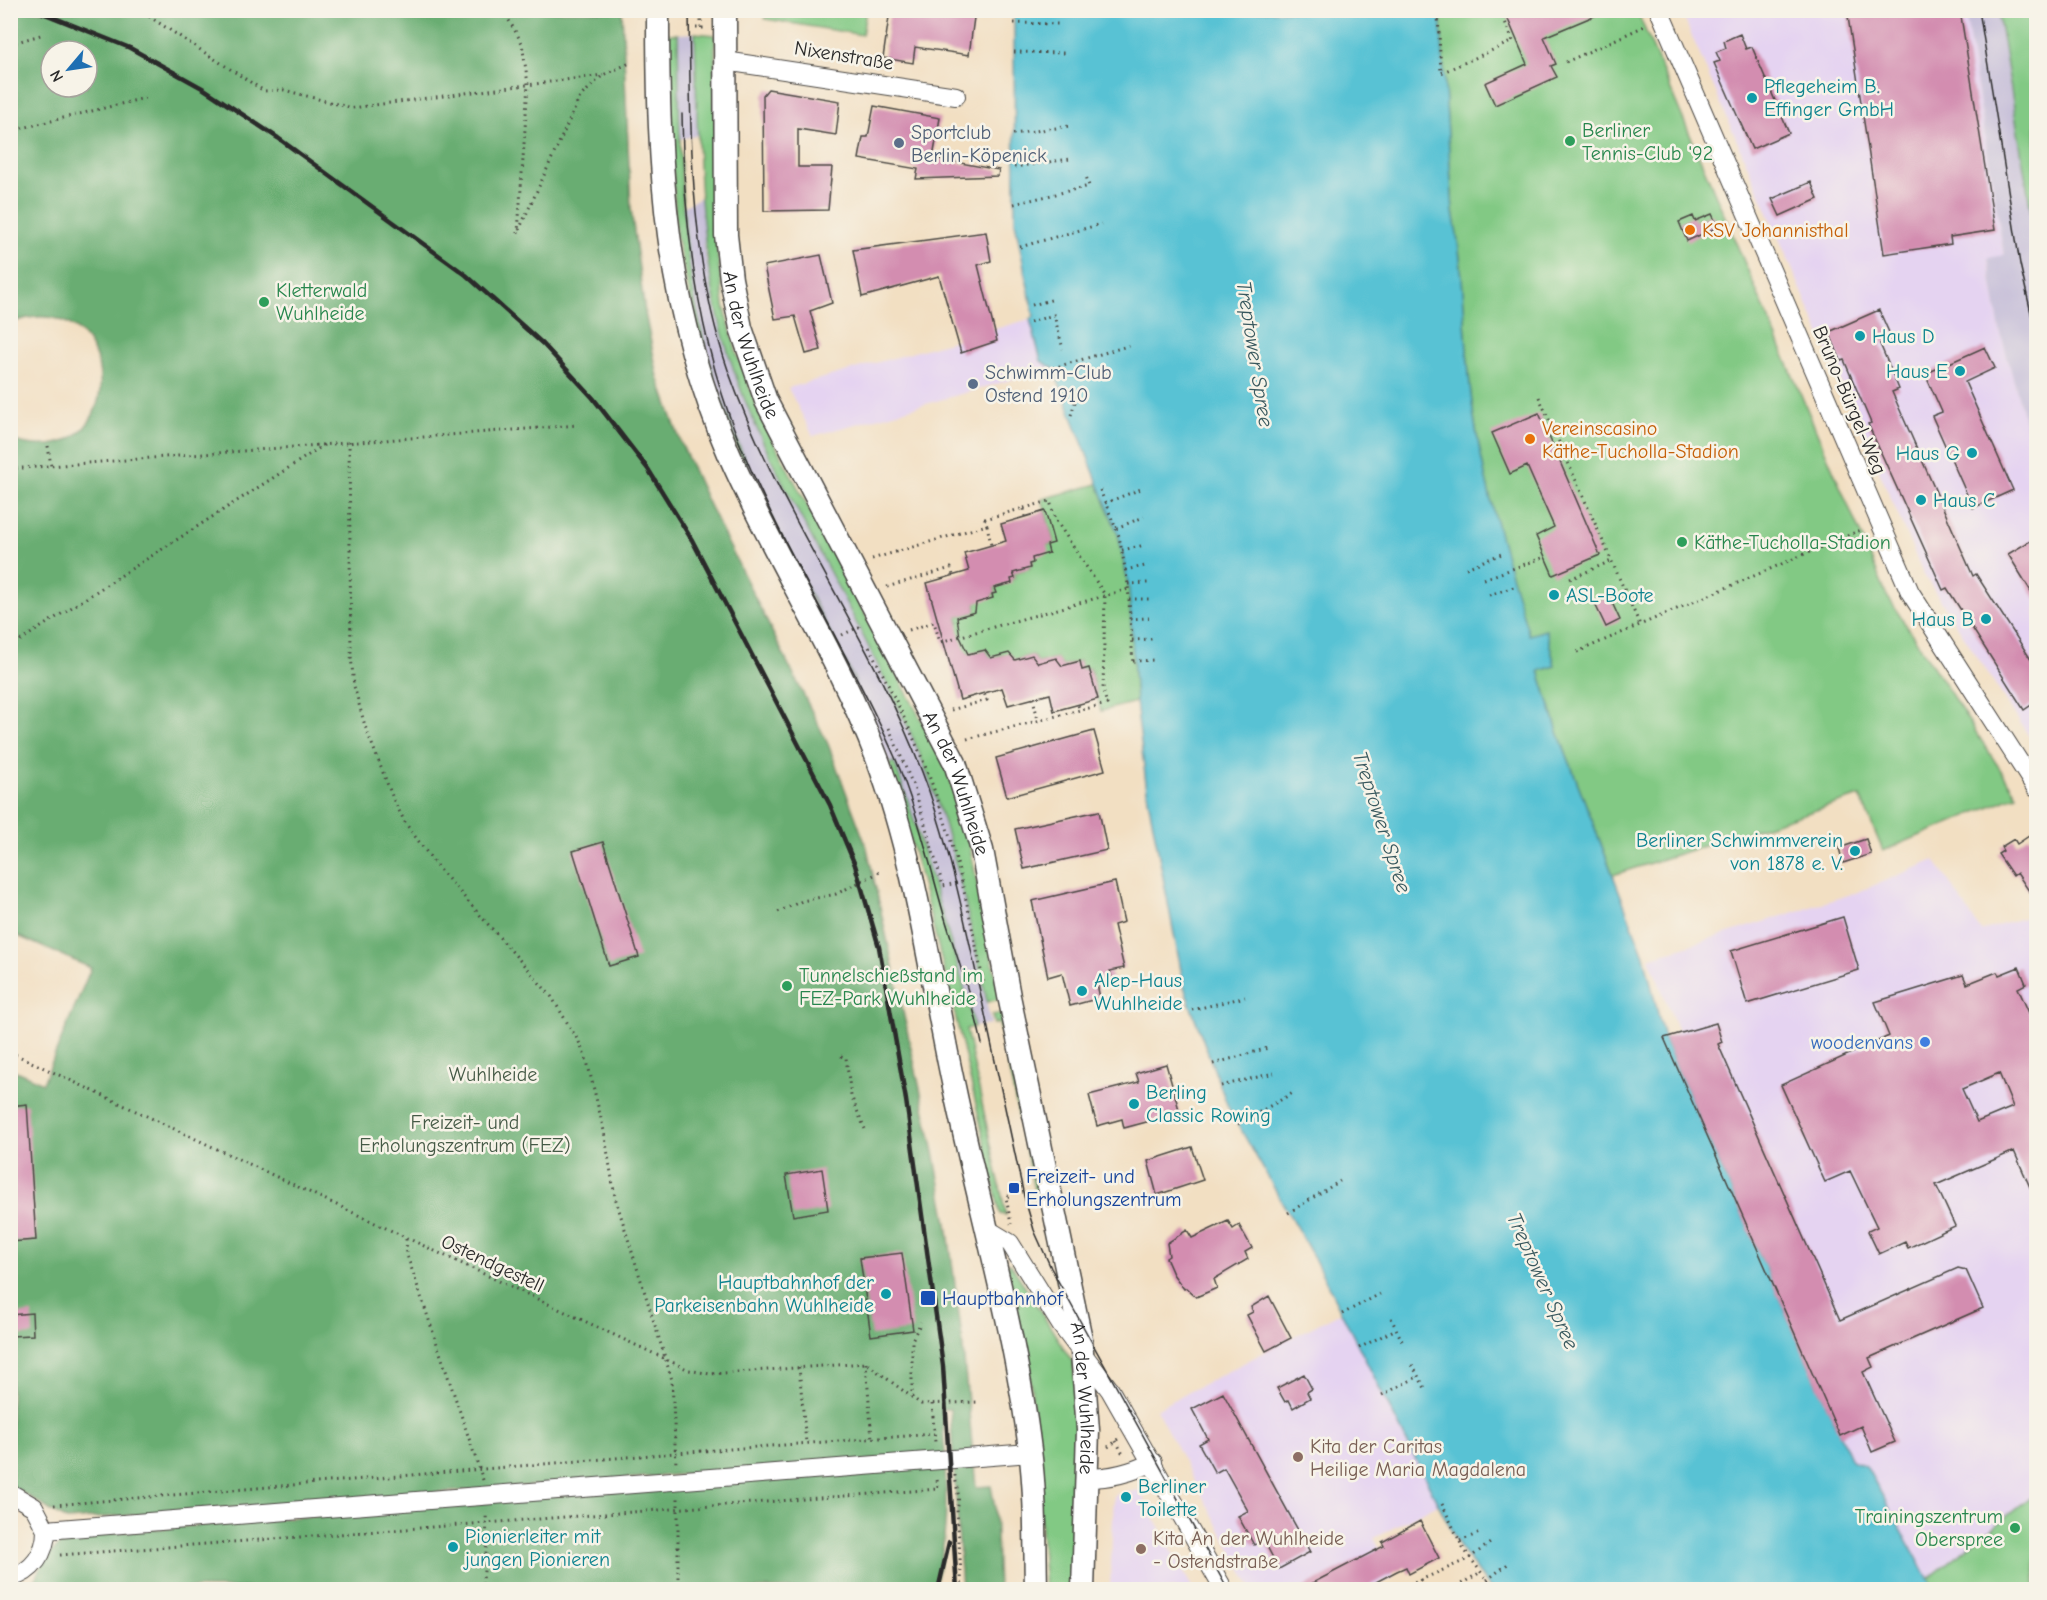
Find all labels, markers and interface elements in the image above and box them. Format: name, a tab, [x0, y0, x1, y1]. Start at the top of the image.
street label: Nixenstraße	[793, 36, 895, 75]
north arrow	[39, 39, 99, 99]
text: N	[46, 67, 67, 85]
place label: Pflegeheim B. Effinger GmbH	[1764, 75, 1894, 121]
marker: Pflegeheim B. Effinger GmbH	[1745, 91, 1759, 105]
place label: Berliner Tennis-Club '92	[1582, 119, 1713, 165]
place label: Sportclub Berlin-Köpenick	[911, 121, 1047, 167]
marker: Berliner Tennis-Club '92	[1563, 134, 1577, 148]
marker: Sportclub Berlin-Köpenick	[892, 136, 906, 150]
place label: KSV Johannisthal	[1702, 219, 1849, 242]
marker: KSV Johannisthal	[1683, 223, 1697, 237]
street label: An der Wuhlheide	[718, 270, 784, 423]
place label: Kletterwald Wuhlheide	[276, 279, 367, 325]
water label: Treptower Spree	[1232, 279, 1278, 429]
marker: Kletterwald Wuhlheide	[257, 295, 271, 309]
street label: Bruno-Bürgel-Weg	[1808, 322, 1891, 478]
place label: Haus D	[1872, 325, 1935, 348]
marker: Haus D	[1853, 329, 1867, 343]
place label: Haus E	[1886, 360, 1948, 383]
place label: Schwimm-Club Ostend 1910	[985, 361, 1112, 407]
marker: Haus E	[1953, 364, 1967, 378]
marker: Schwimm-Club Ostend 1910	[966, 377, 980, 391]
place label: Vereinscasino Käthe-Tucholla-Stadion	[1542, 417, 1739, 463]
marker: Vereinscasino Käthe-Tucholla-Stadion	[1523, 432, 1537, 446]
place label: Haus G	[1896, 442, 1960, 465]
marker: Haus G	[1965, 446, 1979, 460]
place label: Haus C	[1933, 489, 1995, 512]
marker: Haus C	[1914, 493, 1928, 507]
place label: Käthe-Tucholla-Stadion	[1694, 531, 1891, 554]
marker: Käthe-Tucholla-Stadion	[1675, 535, 1689, 549]
place label: ASL-Boote	[1566, 584, 1654, 607]
marker: ASL-Boote	[1547, 588, 1561, 602]
place label: Haus B	[1912, 608, 1974, 631]
marker: Haus B	[1979, 612, 1993, 626]
street label: An der Wuhlheide	[918, 707, 994, 858]
water label: Treptower Spree	[1348, 748, 1416, 896]
place label: Berliner Schwimmverein von 1878 e. V.	[1636, 829, 1843, 875]
marker: Berliner Schwimmverein von 1878 e. V.	[1848, 844, 1862, 858]
place label: Tunnelschießstand im FEZ-Park Wuhlheide	[799, 964, 983, 1010]
place label: Alep-Haus Wuhlheide	[1094, 969, 1183, 1015]
marker: Tunnelschießstand im FEZ-Park Wuhlheide	[780, 979, 794, 993]
marker: Alep-Haus Wuhlheide	[1075, 984, 1089, 998]
place label: woodenvans	[1811, 1031, 1913, 1054]
marker: woodenvans	[1918, 1035, 1932, 1049]
park label: Wuhlheide	[449, 1063, 537, 1086]
place label: Berling Classic Rowing	[1146, 1081, 1271, 1127]
marker: Berling Classic Rowing	[1127, 1097, 1141, 1111]
park label: Freizeit- und Erholungszentrum (FEZ)	[359, 1111, 571, 1157]
place label: Freizeit- und Erholungszentrum	[1026, 1165, 1182, 1211]
marker: Freizeit- und Erholungszentrum	[1007, 1181, 1021, 1195]
water label: Treptower Spree	[1502, 1209, 1584, 1354]
street label: Ostendgestell	[438, 1230, 548, 1297]
place label: Hauptbahnhof der Parkeisenbahn Wuhlheide	[654, 1271, 874, 1317]
marker: Hauptbahnhof der Parkeisenbahn Wuhlheide	[879, 1287, 893, 1301]
place label: Hauptbahnhof	[942, 1287, 1064, 1310]
marker: Hauptbahnhof	[919, 1289, 937, 1307]
street label: An der Wuhlheide	[1066, 1320, 1099, 1475]
place label: Kita der Caritas Heilige Maria Magdalena	[1310, 1435, 1526, 1481]
marker: Kita der Caritas Heilige Maria Magdalena	[1291, 1450, 1305, 1464]
place label: Berliner Toilette	[1138, 1475, 1206, 1521]
marker: Berliner Toilette	[1119, 1490, 1133, 1504]
place label: Trainingszentrum Oberspree	[1855, 1505, 2003, 1551]
marker: Trainingszentrum Oberspree	[2008, 1521, 2022, 1535]
place label: Pionierleiter mit jungen Pionieren	[463, 1525, 610, 1571]
place label: Kita An der Wuhlheide - Ostendstraße	[1153, 1527, 1344, 1573]
marker: Pionierleiter mit jungen Pionieren	[446, 1540, 460, 1554]
marker: Kita An der Wuhlheide - Ostendstraße	[1134, 1542, 1148, 1556]

